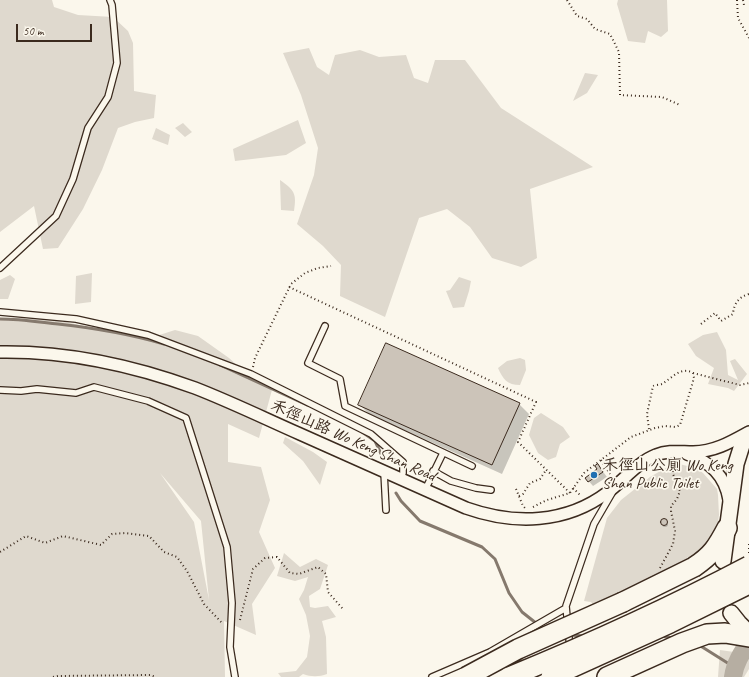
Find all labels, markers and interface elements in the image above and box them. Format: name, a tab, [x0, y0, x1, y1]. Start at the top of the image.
scale bar	[18, 16, 94, 42]
text: 50 m	[23, 23, 43, 39]
street label: 禾徑山路 Wo Keng Shan Road	[268, 396, 438, 486]
place label: 禾徑山公廁 Wo Keng Shan Public Toilet	[602, 456, 732, 494]
marker: 禾徑山公廁 Wo Keng Shan Public Toilet	[589, 470, 599, 480]

